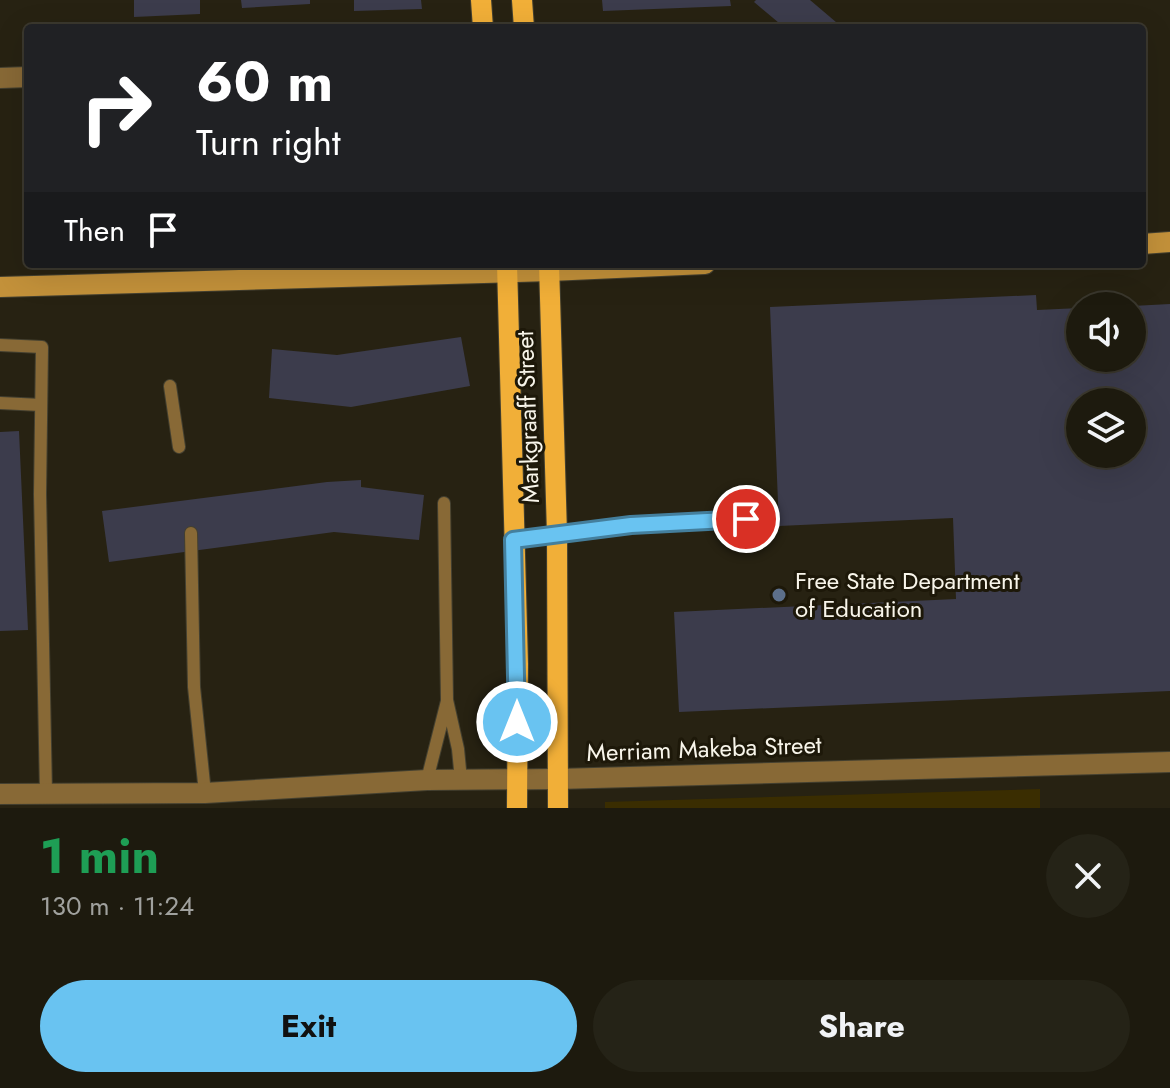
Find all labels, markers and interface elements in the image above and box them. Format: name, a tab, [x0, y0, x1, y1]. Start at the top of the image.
text: 60 m	[196, 41, 333, 122]
icon: right	[64, 56, 168, 160]
text: Turn right	[196, 116, 341, 168]
icon: arrive	[141, 208, 185, 252]
text: Then	[64, 209, 125, 252]
map controls	[1066, 292, 1146, 468]
button: sound	[1066, 292, 1146, 372]
street label: Markgraaff Street	[507, 330, 548, 504]
button: layers	[1066, 388, 1146, 468]
pin	[712, 485, 780, 553]
icon: arrive	[724, 497, 768, 541]
place label: Free State Department of Education	[795, 563, 1020, 626]
marker: Free State Department of Education	[770, 586, 788, 604]
position arrow	[475, 680, 559, 764]
street label: Merriam Makeba Street	[586, 727, 822, 770]
text: 1 min	[40, 822, 159, 891]
button: close	[1046, 834, 1130, 918]
text: 130 m · 11:24	[40, 887, 194, 925]
button: Exit	[40, 980, 577, 1072]
button: Share	[593, 980, 1130, 1072]

